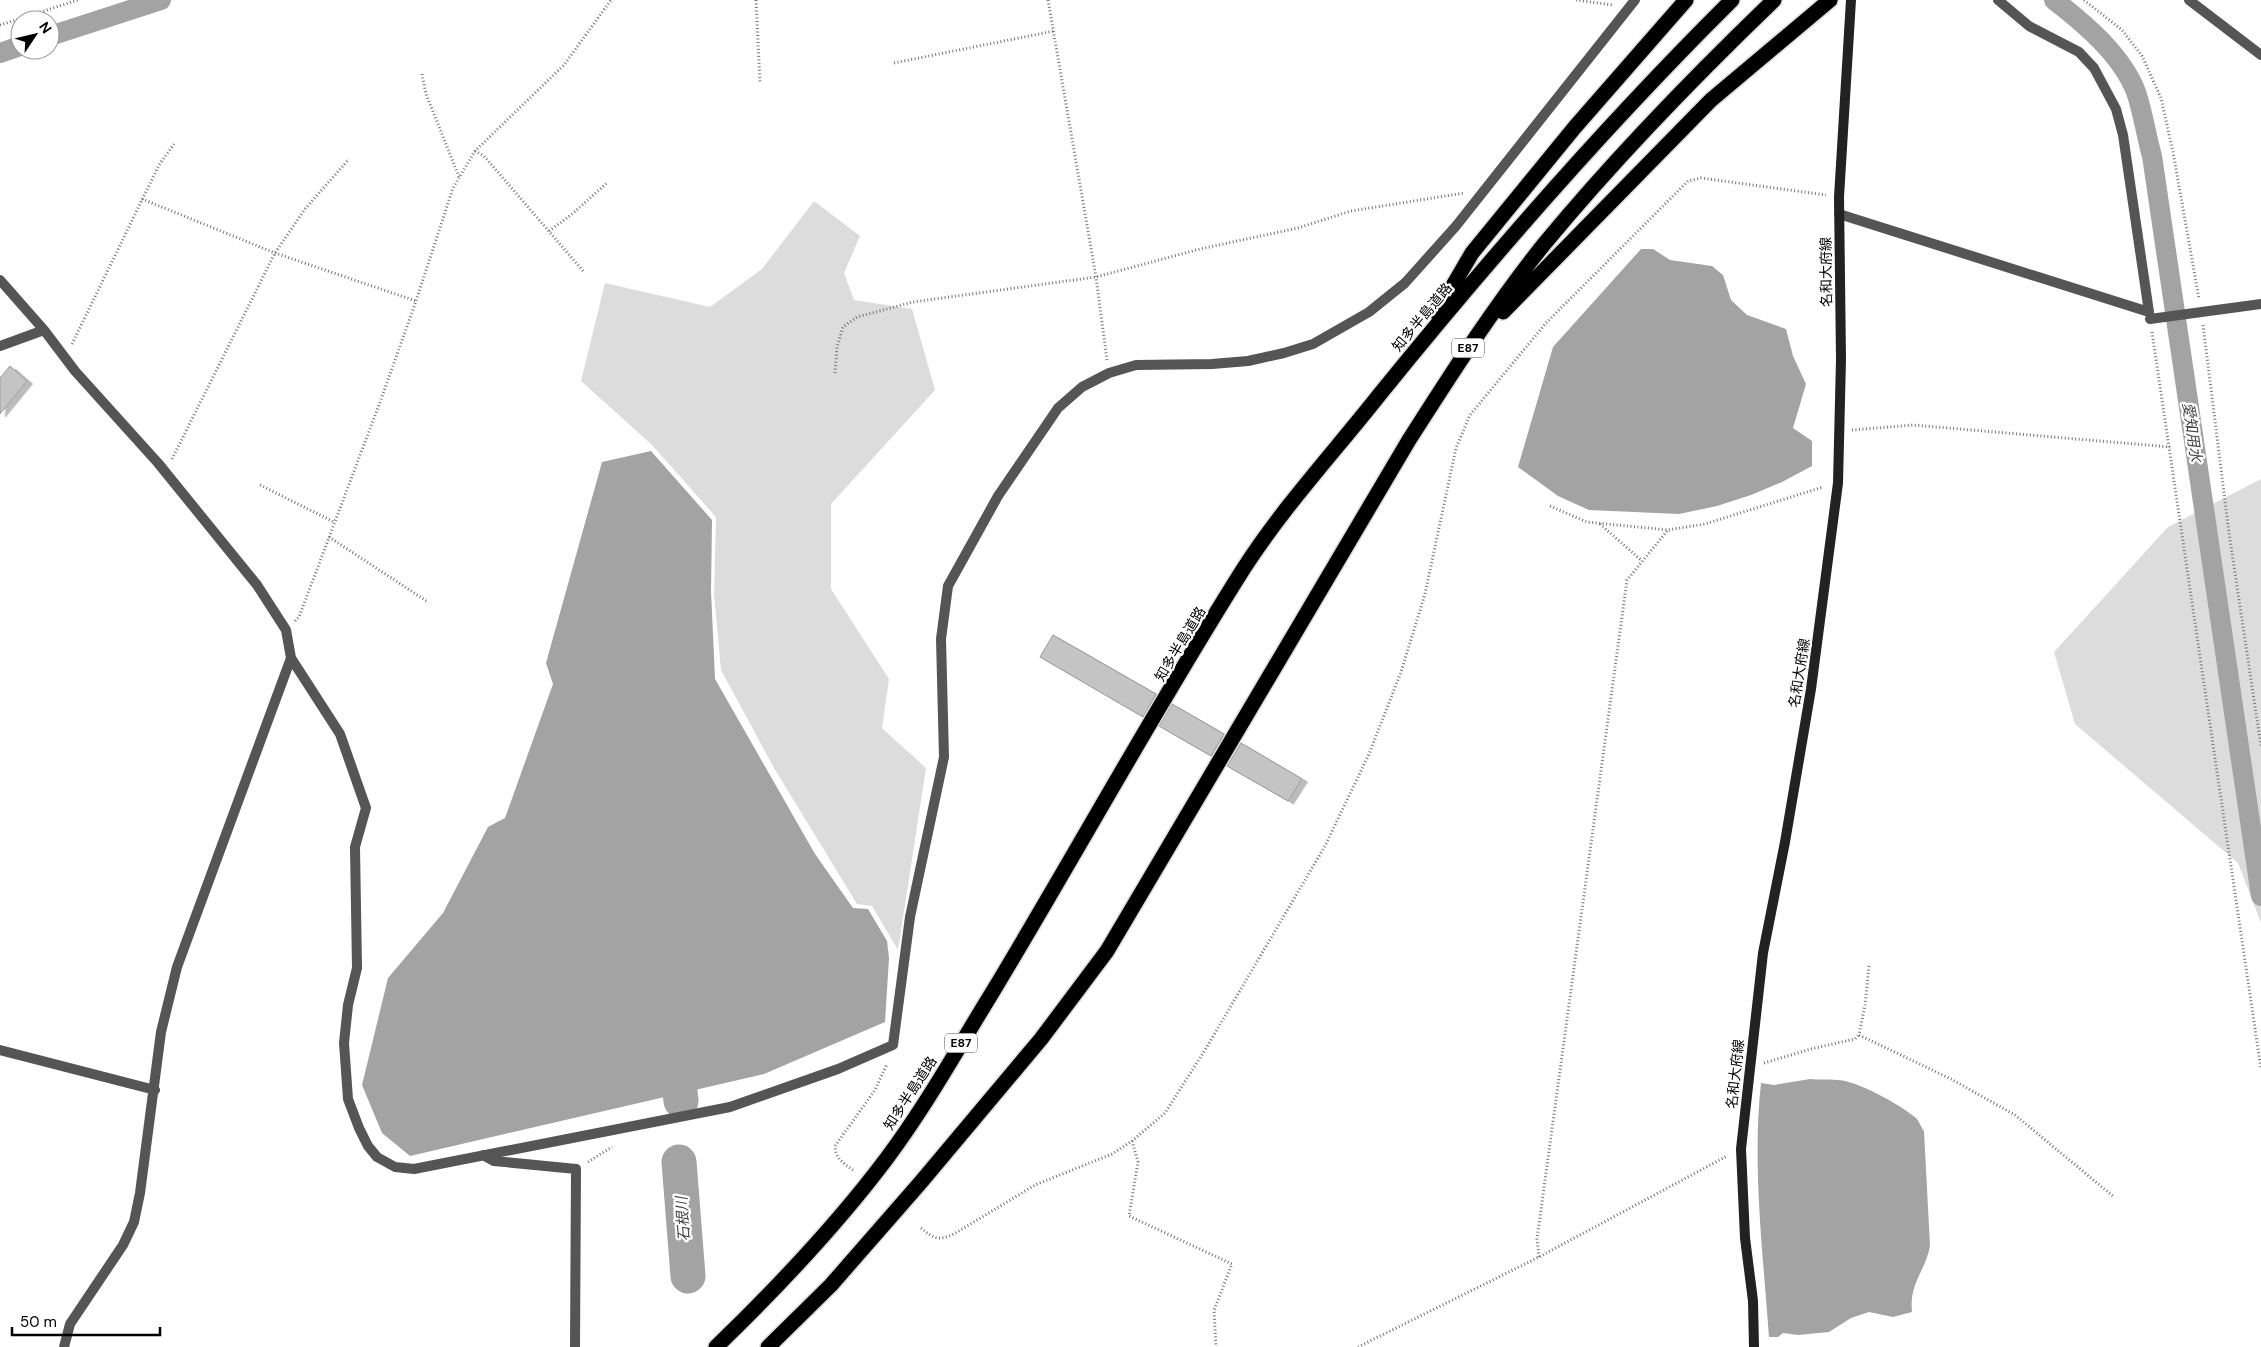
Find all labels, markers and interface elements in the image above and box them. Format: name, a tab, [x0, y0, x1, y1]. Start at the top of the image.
north arrow	[10, 10, 60, 60]
text: N	[35, 18, 56, 37]
street label: 名和大府線	[1816, 237, 1836, 307]
street label: 知多半島道路	[1388, 279, 1456, 355]
road number: E87	[1452, 338, 1484, 358]
water label: 愛知用水	[2178, 401, 2206, 465]
street label: 知多半島道路	[1151, 603, 1209, 685]
street label: 名和大府線	[1785, 637, 1813, 709]
road number: E87	[945, 1034, 977, 1052]
street label: 名和大府線	[1722, 1038, 1748, 1110]
street label: 知多半島道路	[880, 1053, 940, 1133]
water label: 石根川	[671, 1194, 695, 1242]
scale bar	[12, 1304, 160, 1336]
text: 50 m	[20, 1312, 57, 1332]

